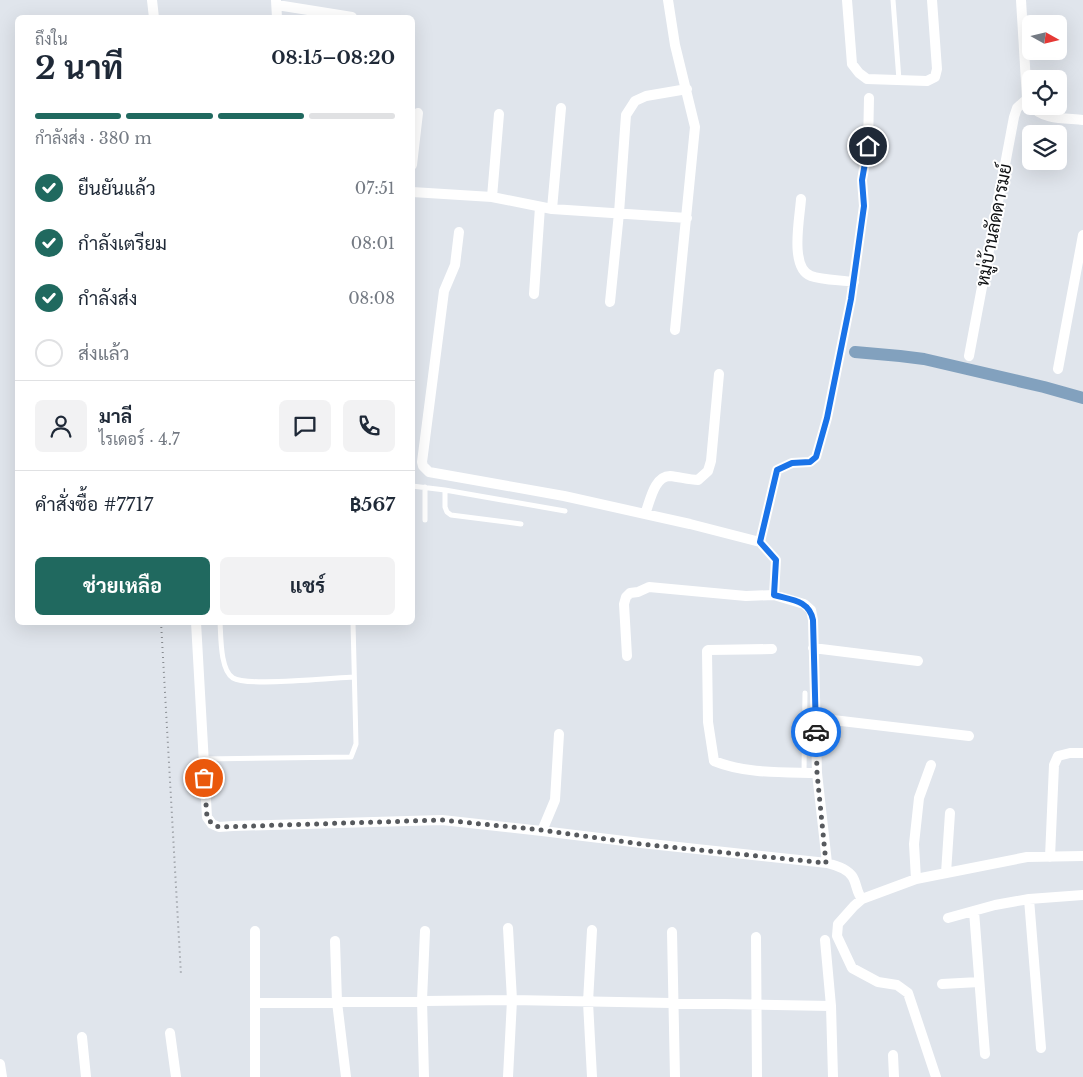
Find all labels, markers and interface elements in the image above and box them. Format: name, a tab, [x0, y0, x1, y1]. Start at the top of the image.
north arrow	[1022, 15, 1068, 60]
map controls	[1022, 15, 1067, 170]
text: ถึงใน	[35, 29, 68, 49]
text: 08:15–08:20	[271, 46, 395, 69]
text: 2 นาที	[35, 48, 123, 88]
button: locate	[1022, 70, 1067, 115]
pin	[847, 125, 889, 167]
button: layers	[1022, 125, 1067, 170]
text: กำลังส่ง · 380 m	[35, 128, 152, 148]
icon: home	[854, 132, 882, 160]
street label: หมู่บ้านลัดดารมย์	[969, 161, 1019, 289]
icon: check	[35, 174, 63, 202]
text: ยืนยันแล้ว	[78, 177, 156, 200]
text: 07:51	[355, 178, 395, 198]
icon: check	[35, 229, 63, 257]
text: กำลังเตรียม	[78, 232, 167, 255]
text: 08:01	[351, 233, 395, 253]
icon: check	[35, 284, 63, 312]
text: กำลังส่ง	[78, 287, 137, 310]
text: 08:08	[348, 288, 395, 308]
text: ส่งแล้ว	[78, 342, 129, 365]
button: person	[35, 400, 87, 452]
button: chat	[279, 400, 331, 452]
button: phone	[343, 400, 395, 452]
text: มาลี	[99, 405, 132, 428]
text: ไรเดอร์ · 4.7	[99, 429, 180, 449]
text: คำสั่งซื้อ #7717	[35, 493, 153, 516]
text: ฿567	[350, 493, 395, 516]
button: ช่วยเหลือ	[35, 557, 210, 615]
button: แชร์	[220, 557, 395, 615]
courier	[791, 707, 841, 757]
icon: car	[802, 718, 830, 746]
pin	[183, 757, 225, 799]
icon: bag	[190, 764, 218, 792]

